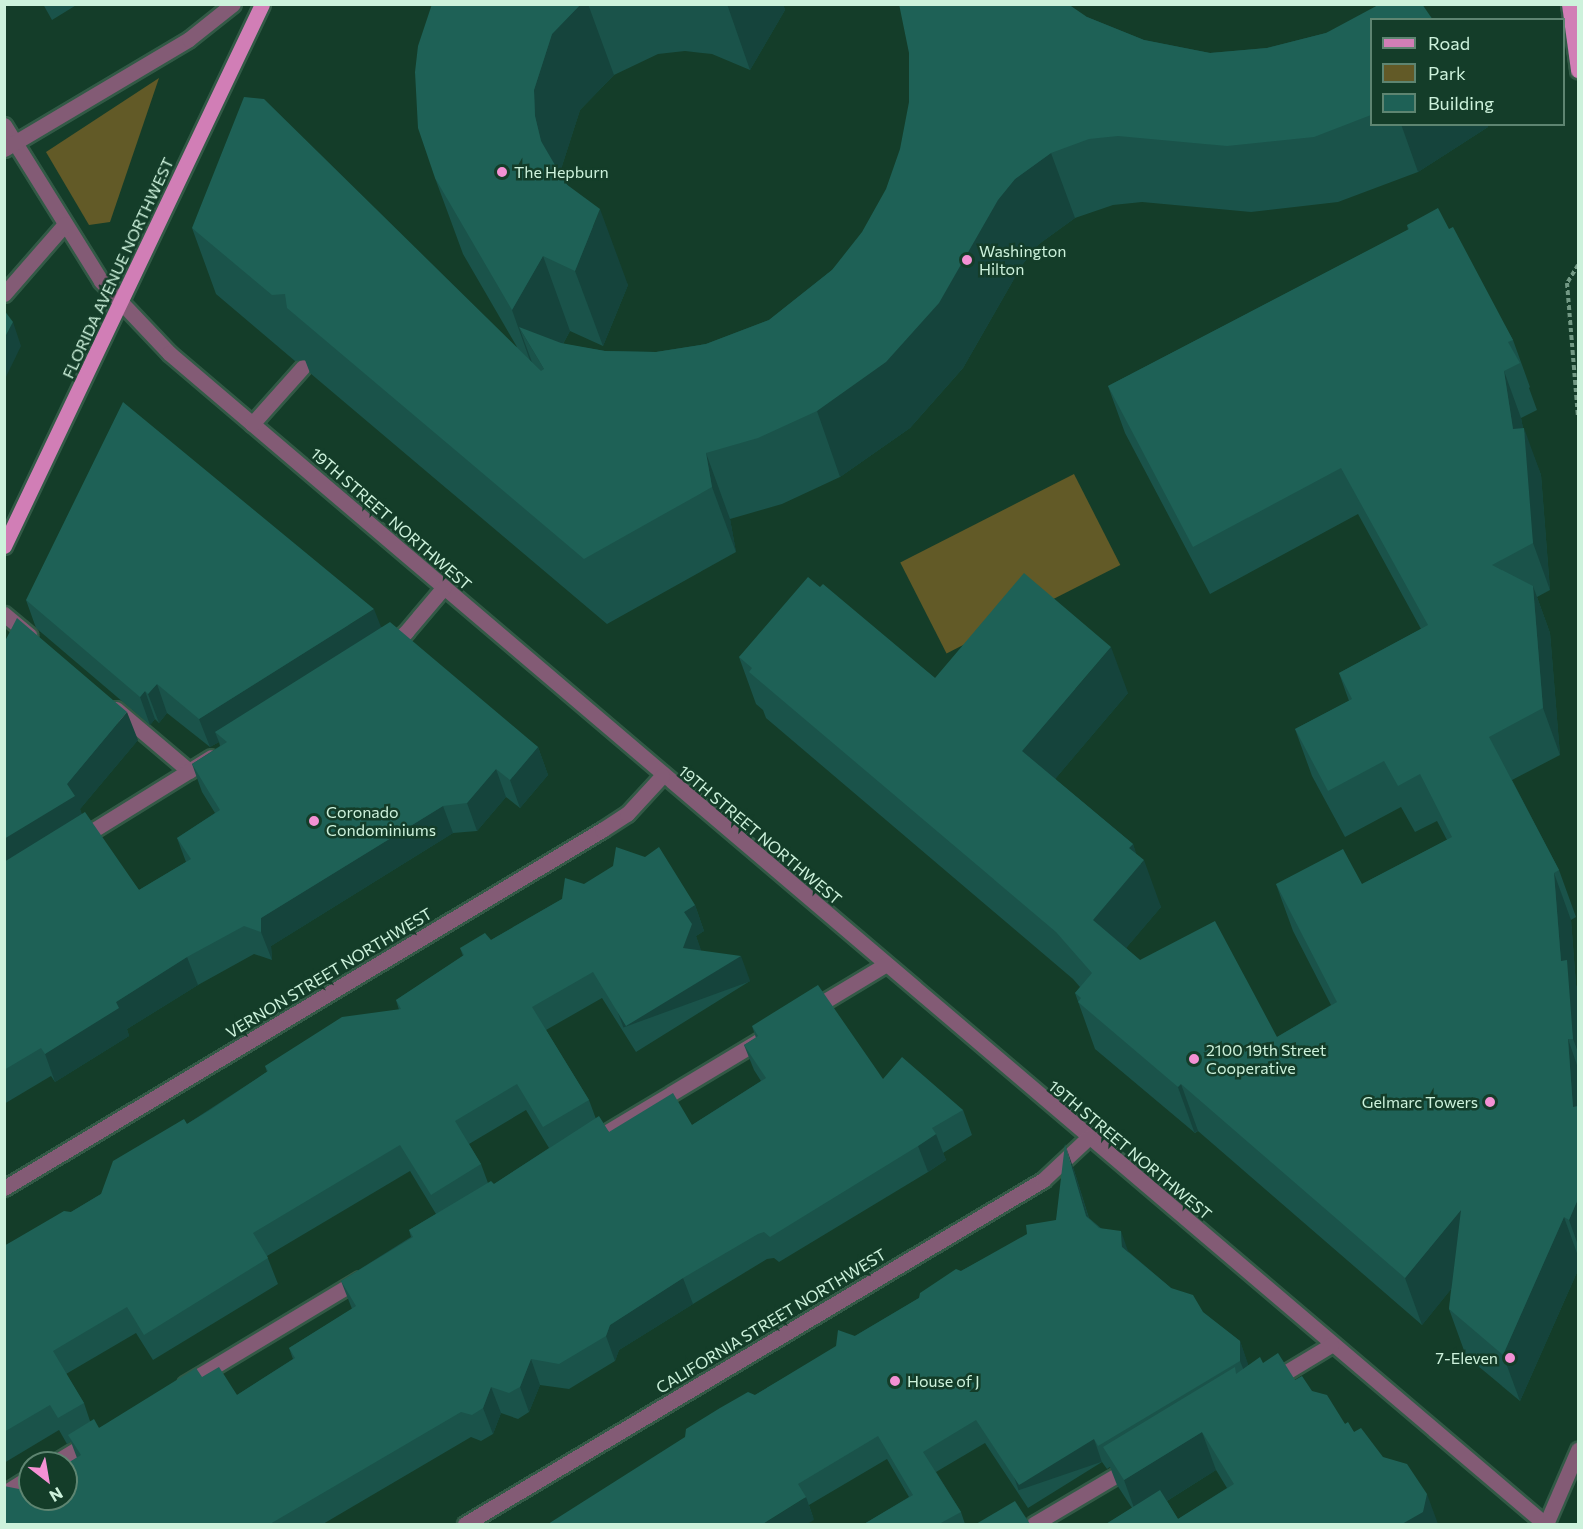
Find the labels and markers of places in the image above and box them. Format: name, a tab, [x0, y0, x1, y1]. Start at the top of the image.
place label: The Hepburn	[514, 162, 609, 182]
marker: The Hepburn	[495, 165, 509, 179]
place label: Washington Hilton	[979, 241, 1066, 279]
marker: Washington Hilton	[960, 253, 974, 267]
place label: Coronado Condominiums	[326, 802, 436, 840]
marker: Coronado Condominiums	[307, 814, 321, 828]
place label: 2100 19th Street Cooperative	[1206, 1040, 1326, 1078]
marker: 2100 19th Street Cooperative	[1187, 1052, 1201, 1066]
place label: Gelmarc Towers	[1362, 1092, 1478, 1112]
marker: Gelmarc Towers	[1483, 1095, 1497, 1109]
place label: 7-Eleven	[1435, 1348, 1498, 1368]
marker: 7-Eleven	[1503, 1351, 1517, 1365]
place label: House of J	[907, 1371, 980, 1391]
marker: House of J	[888, 1374, 902, 1388]

